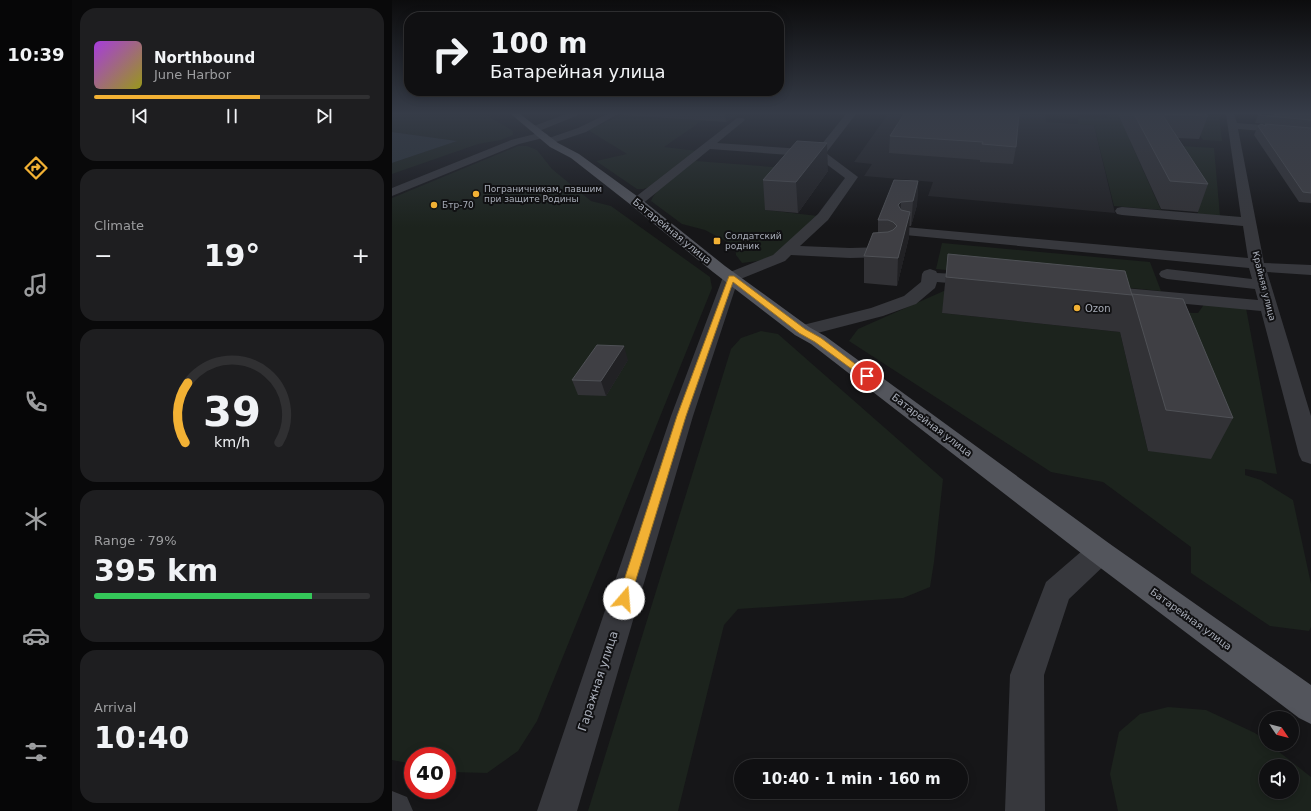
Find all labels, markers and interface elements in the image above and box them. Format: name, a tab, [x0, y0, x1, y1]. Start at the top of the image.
text: 100 m	[490, 27, 587, 60]
icon: right	[424, 28, 476, 80]
text: 10:39	[7, 44, 65, 65]
text: Northbound	[154, 49, 255, 67]
text: Батарейная улица	[490, 61, 666, 82]
text: June Harbor	[154, 67, 231, 82]
icon: previous	[129, 105, 151, 127]
icon: pause	[221, 105, 243, 127]
icon: next	[313, 105, 335, 127]
icon: directions	[22, 154, 50, 182]
place label: Пограничникам, павшим при защите Родины	[484, 184, 602, 204]
marker: Пограничникам, павшим при защите Родины	[471, 189, 481, 199]
street label: Батарейная улица	[631, 196, 713, 266]
marker: Бтр-70	[429, 200, 439, 210]
place label: Бтр-70	[442, 200, 474, 210]
text: Climate	[94, 218, 144, 233]
place label: Солдатский родник	[725, 231, 782, 251]
marker: Солдатский родник	[712, 236, 722, 246]
text: 19°	[204, 238, 260, 273]
text: −	[94, 243, 112, 268]
text: +	[352, 243, 370, 268]
street label: Крайняя улица	[1250, 250, 1278, 322]
icon: music	[22, 271, 50, 299]
marker: Ozon	[1072, 303, 1082, 313]
place label: Ozon	[1085, 303, 1111, 314]
pin	[850, 359, 884, 393]
icon: arrive	[856, 365, 878, 387]
text: 39	[203, 387, 261, 436]
icon: phone	[22, 388, 50, 416]
street label: Батарейная улица	[890, 391, 974, 459]
text: km/h	[214, 434, 250, 450]
icon: climate	[22, 505, 50, 533]
text: Range · 79%	[94, 533, 177, 548]
text: 395 km	[94, 553, 218, 588]
position arrow	[603, 578, 645, 620]
street label: Батарейная улица	[1148, 586, 1234, 652]
icon: car	[22, 622, 50, 650]
street label: Гаражная улица	[575, 629, 621, 733]
text: Arrival	[94, 700, 136, 715]
north arrow	[1259, 711, 1299, 751]
map controls	[1259, 711, 1299, 799]
text: 10:40	[94, 720, 190, 755]
icon: filters	[22, 738, 50, 766]
speed limit sign: 40	[404, 747, 456, 799]
button: sound	[1259, 759, 1299, 799]
text: 10:40 · 1 min · 160 m	[761, 770, 941, 788]

